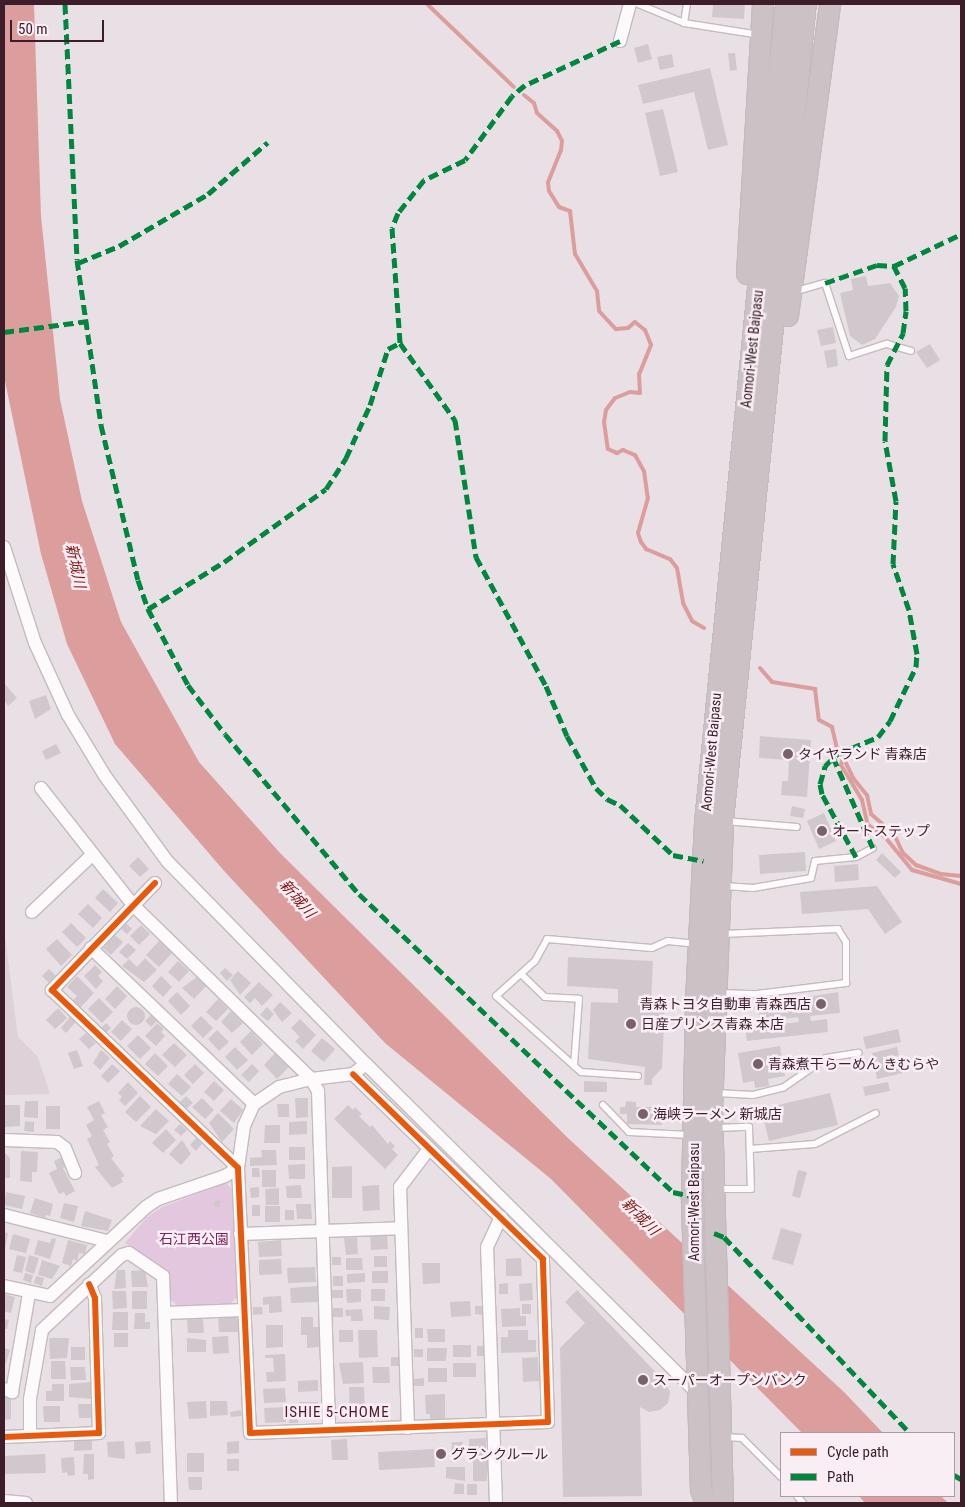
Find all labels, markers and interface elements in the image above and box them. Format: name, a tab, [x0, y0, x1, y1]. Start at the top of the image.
scale bar	[12, 10, 106, 42]
text: 50 m	[18, 20, 48, 38]
street label: Aomori-West Baipasu	[737, 289, 767, 409]
water label: 新城川	[62, 542, 88, 590]
street label: Aomori-West Baipasu	[697, 692, 725, 812]
place label: タイヤランド 青森店	[798, 746, 927, 762]
marker: タイヤランド 青森店	[782, 748, 794, 760]
place label: オートステップ	[832, 823, 930, 839]
marker: オートステップ	[816, 825, 828, 837]
water label: 新城川	[275, 876, 319, 922]
place label: 青森トヨタ自動車 青森西店	[640, 996, 811, 1012]
marker: 青森トヨタ自動車 青森西店	[815, 998, 827, 1010]
place label: 日産プリンス青森 本店	[641, 1016, 784, 1032]
marker: 日産プリンス青森 本店	[625, 1018, 637, 1030]
place label: 青森煮干らーめん きむらや	[768, 1056, 939, 1072]
marker: 青森煮干らーめん きむらや	[752, 1058, 764, 1070]
place label: 海峡ラーメン 新城店	[653, 1106, 782, 1122]
marker: 海峡ラーメン 新城店	[637, 1108, 649, 1120]
street label: Aomori-West Baipasu	[686, 1143, 702, 1261]
water label: 新城川	[618, 1195, 662, 1239]
park label: 石江西公園	[159, 1231, 229, 1247]
place label: スーパーオープンバンク	[653, 1372, 807, 1388]
marker: スーパーオープンバンク	[637, 1374, 649, 1386]
district label: ISHIE 5-CHOME	[283, 1404, 391, 1422]
legend	[780, 1432, 955, 1497]
text: Cycle path	[827, 1443, 889, 1461]
place label: グランクルール	[451, 1446, 549, 1462]
marker: グランクルール	[435, 1448, 447, 1460]
text: Path	[827, 1468, 854, 1486]

